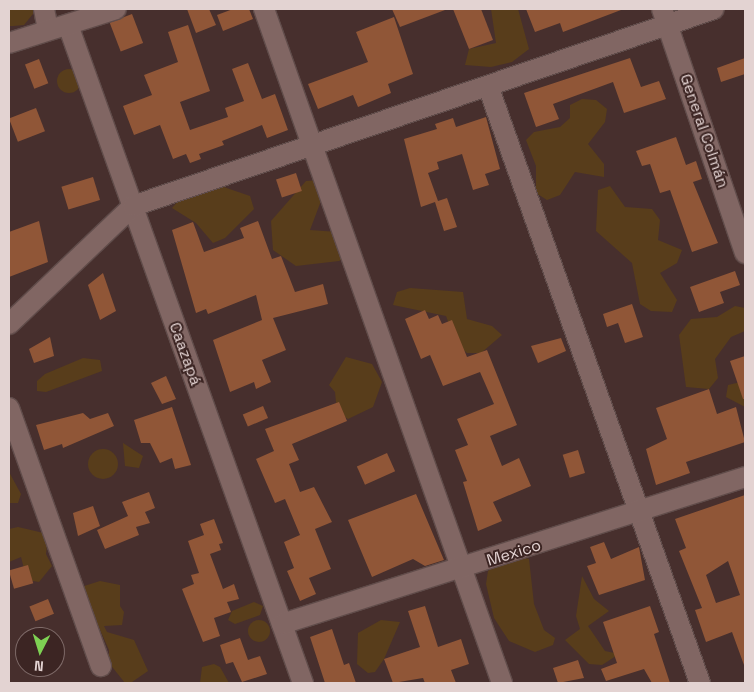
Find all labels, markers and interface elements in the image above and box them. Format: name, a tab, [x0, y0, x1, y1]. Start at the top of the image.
street label: General Colmán	[676, 72, 732, 190]
street label: Caazapá	[165, 320, 205, 388]
street label: Mexico	[485, 536, 543, 570]
north arrow	[15, 627, 65, 677]
text: N	[33, 657, 44, 675]

